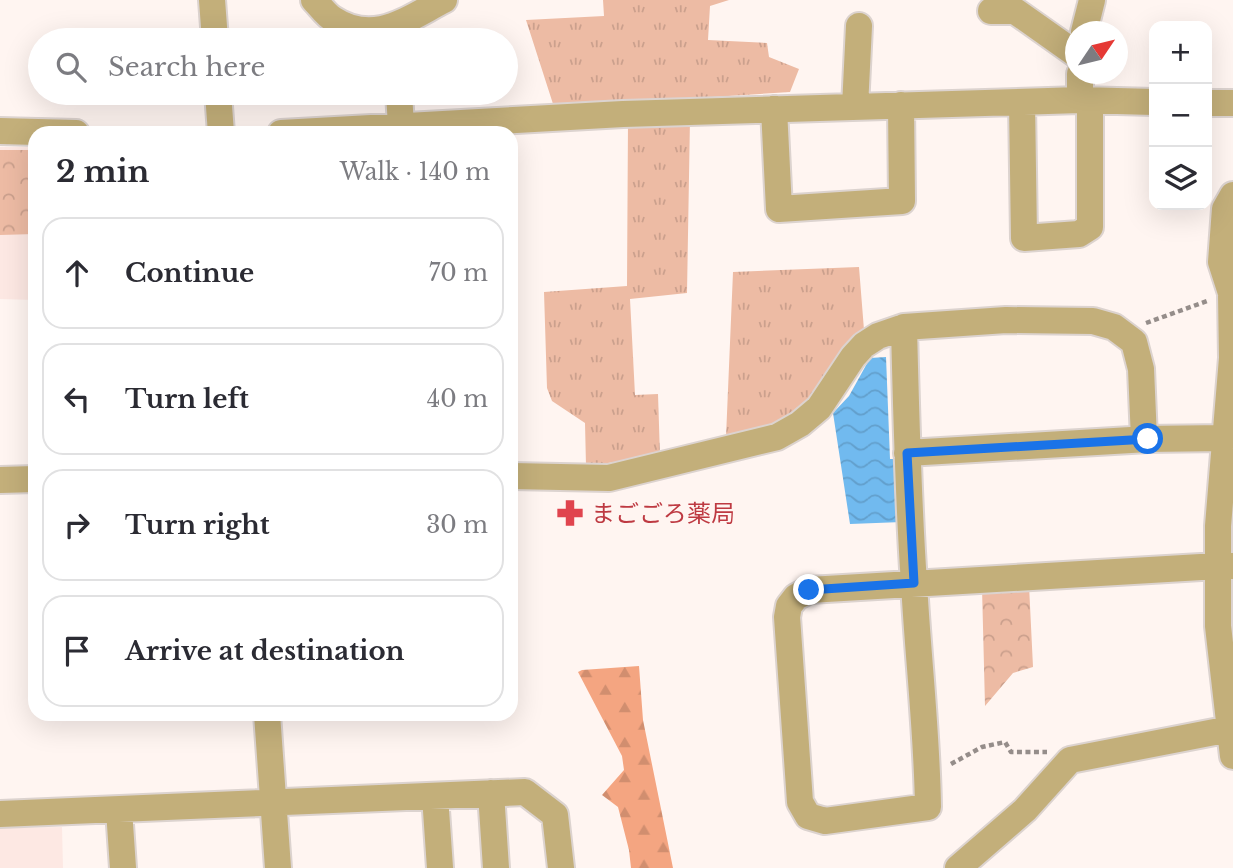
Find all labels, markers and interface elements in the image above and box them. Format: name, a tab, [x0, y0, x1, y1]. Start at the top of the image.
north arrow	[1065, 21, 1128, 84]
map controls	[1149, 21, 1212, 210]
button: +	[1149, 21, 1212, 84]
search box	[28, 28, 518, 105]
icon: search	[52, 48, 90, 86]
text: Search here	[108, 51, 265, 83]
button: −	[1149, 84, 1212, 147]
button: layers	[1149, 147, 1212, 210]
text: 2 min	[56, 153, 149, 190]
text: Walk · 140 m	[340, 158, 490, 186]
icon: ahead	[58, 254, 96, 292]
text: Continue	[125, 257, 254, 289]
text: 70 m	[429, 259, 488, 287]
icon: left	[58, 380, 96, 418]
text: Turn left	[125, 383, 249, 415]
text: 40 m	[427, 385, 488, 413]
route start	[1132, 423, 1163, 454]
pharmacy icon: まごごろ薬局	[555, 498, 585, 528]
place label: まごごろ薬局	[591, 499, 735, 528]
icon: right	[58, 506, 96, 544]
text: Turn right	[125, 509, 270, 541]
text: 30 m	[426, 511, 488, 539]
route end	[793, 574, 824, 605]
icon: arrive	[58, 632, 96, 670]
text: Arrive at destination	[125, 635, 405, 667]

